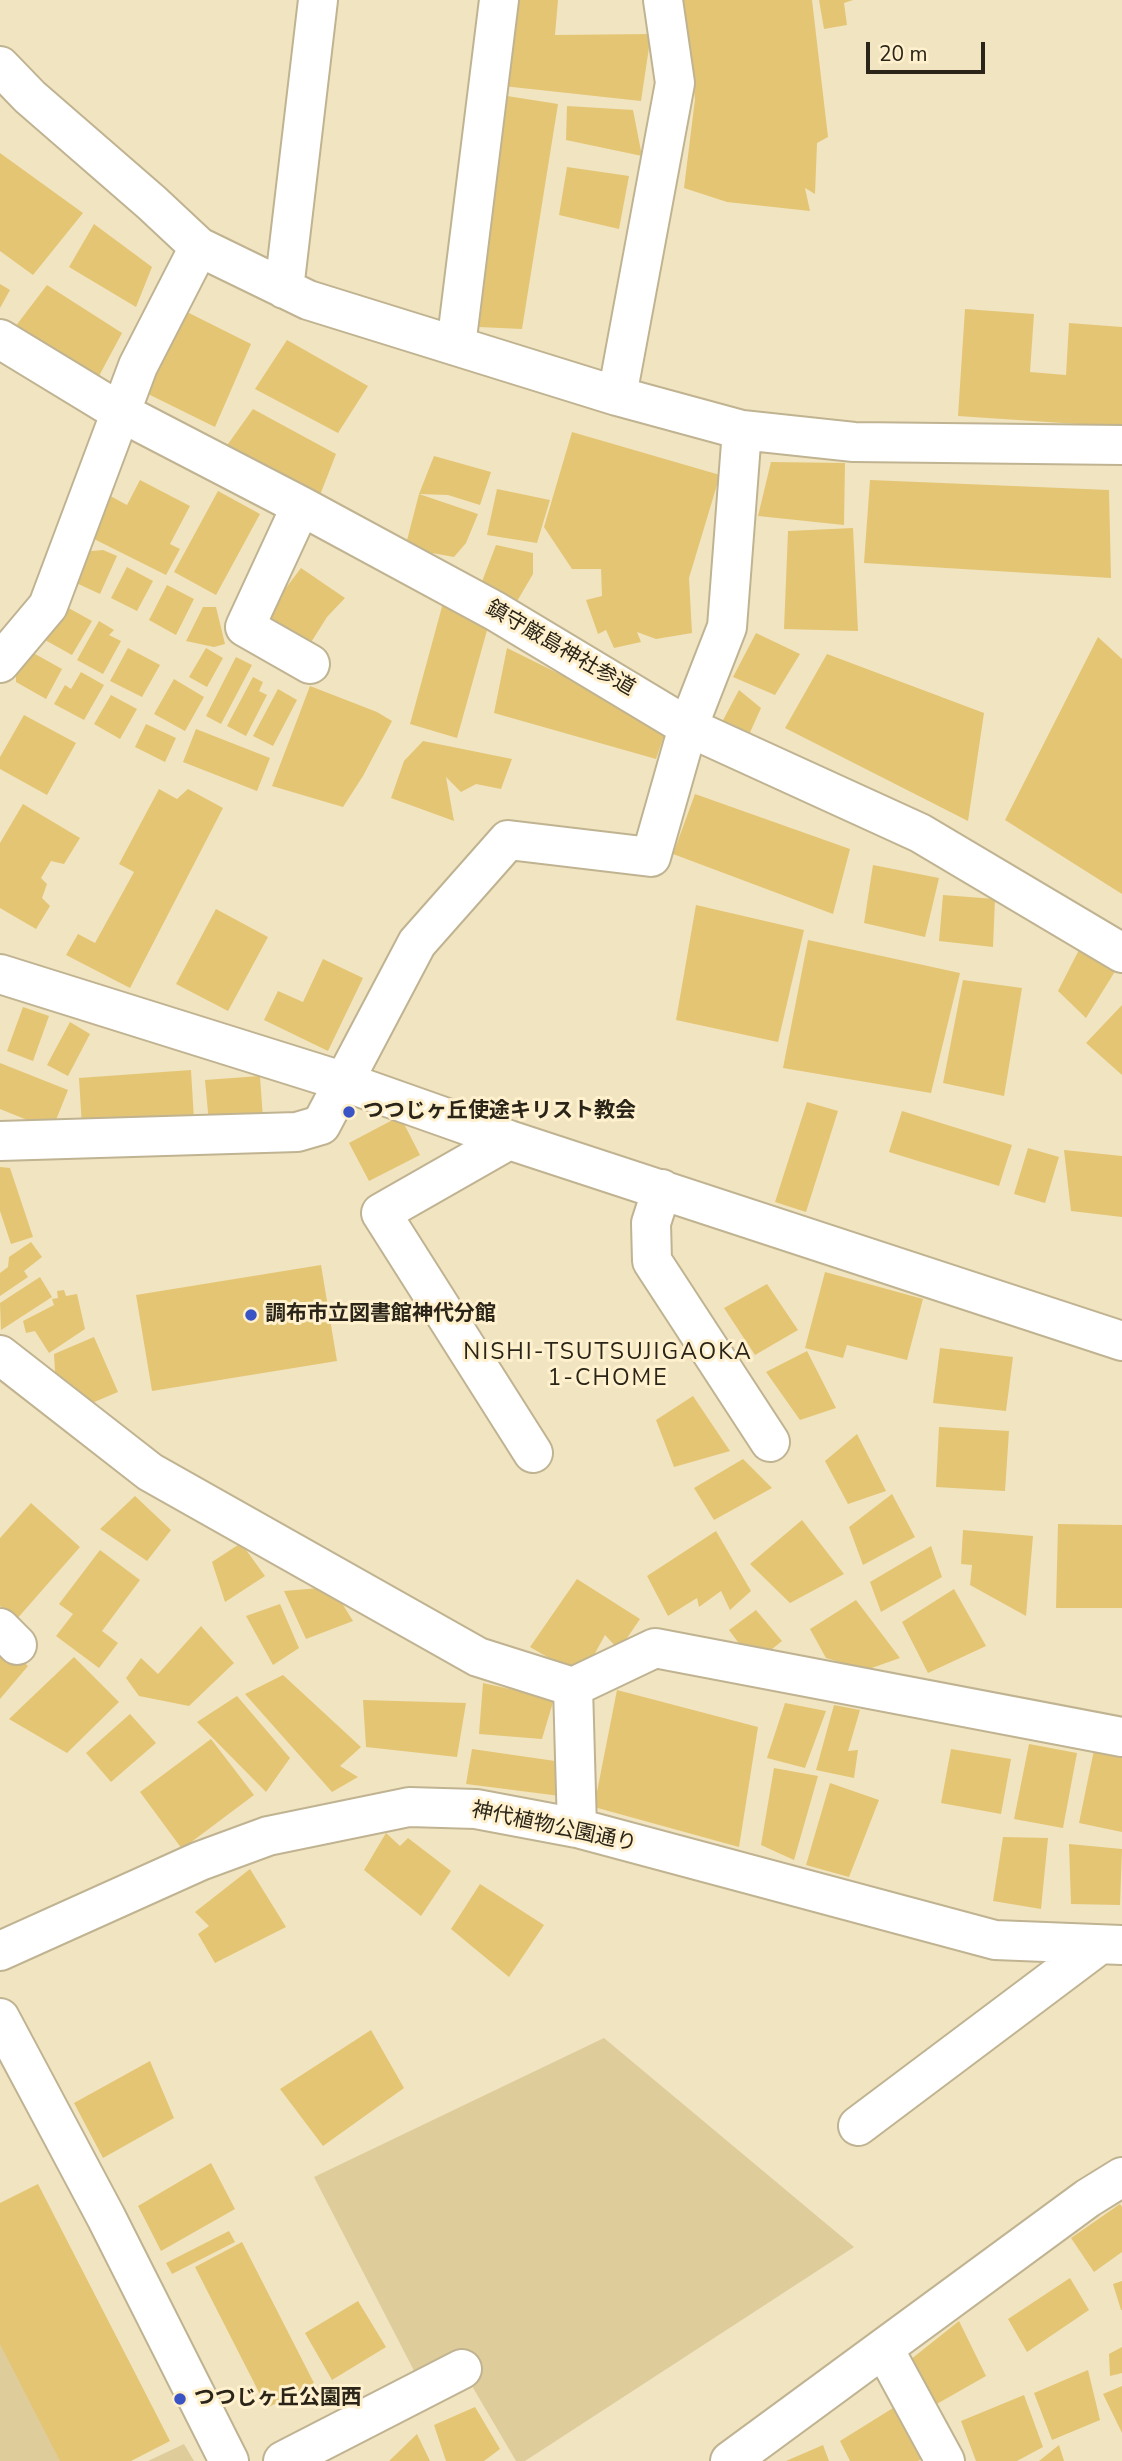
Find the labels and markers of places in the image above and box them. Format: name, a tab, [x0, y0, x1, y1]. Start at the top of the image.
place label: つつじヶ丘使途キリスト教会	[363, 1099, 636, 1125]
marker: つつじヶ丘使途キリスト教会	[341, 1104, 357, 1120]
place label: 調布市立図書館神代分館	[265, 1302, 496, 1328]
marker: 調布市立図書館神代分館	[243, 1307, 259, 1323]
place label: つつじヶ丘公園西	[194, 2386, 362, 2412]
marker: つつじヶ丘公園西	[172, 2391, 188, 2407]

